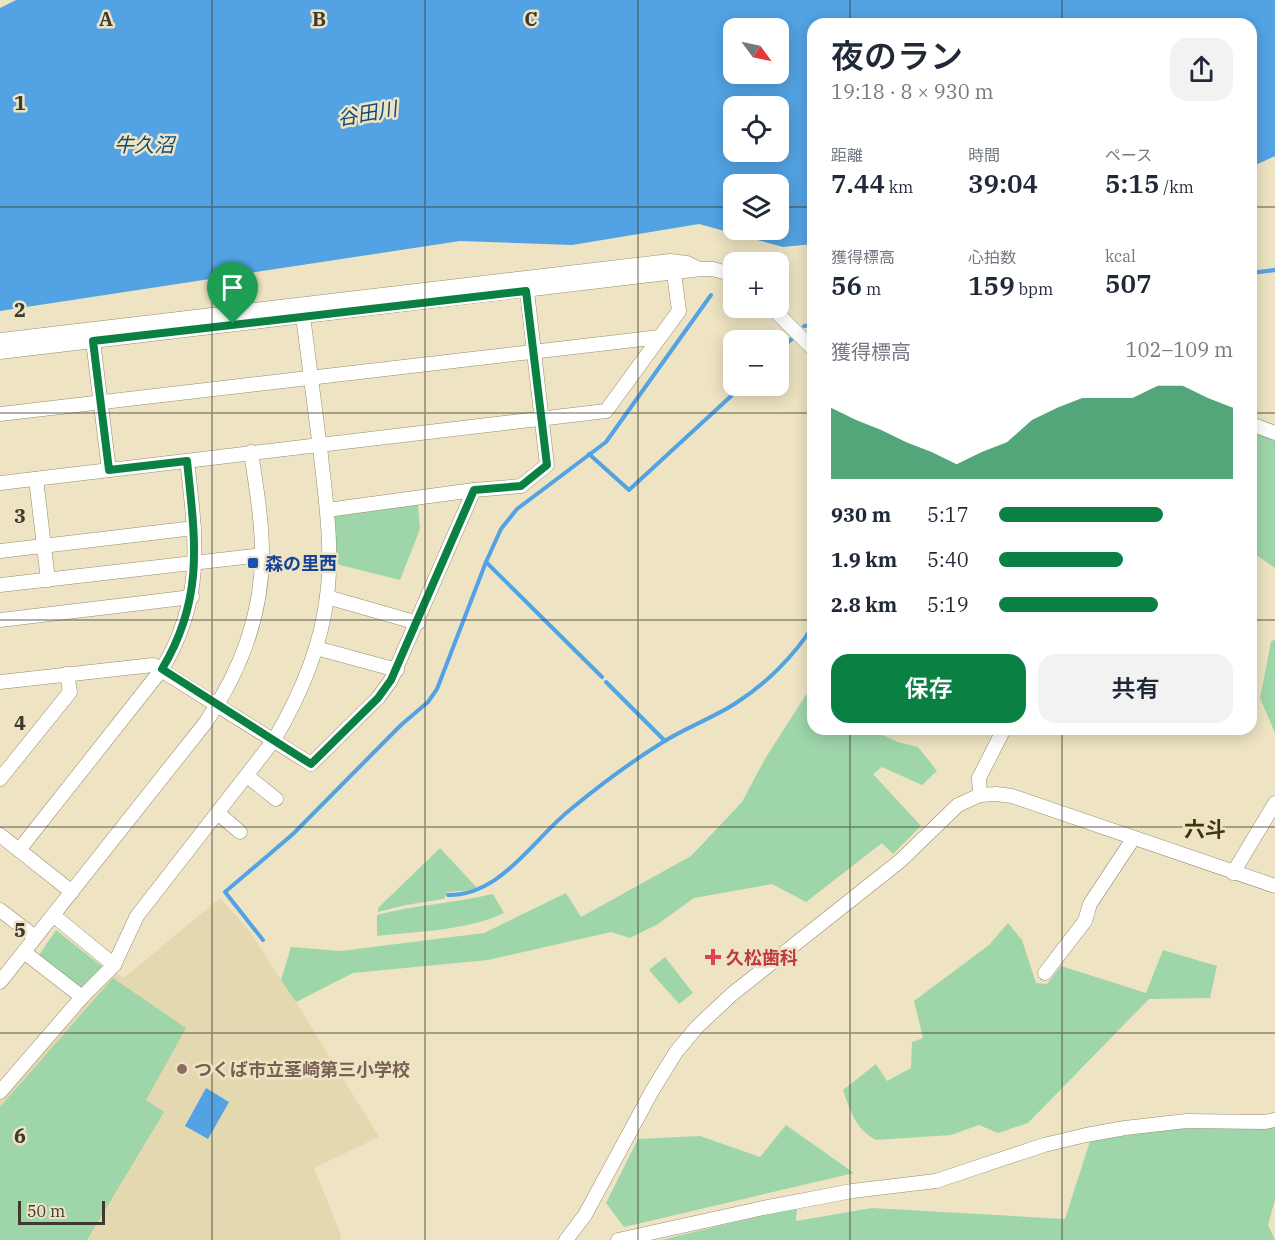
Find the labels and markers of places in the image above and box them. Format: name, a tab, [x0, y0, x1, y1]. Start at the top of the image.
pin	[207, 262, 258, 324]
place label: 森の里西	[265, 552, 337, 575]
marker: 森の里西	[246, 556, 260, 570]
place label: 久松歯科	[726, 946, 798, 969]
marker: 久松歯科	[704, 948, 722, 966]
place label: つくば市立茎崎第三小学校	[194, 1058, 410, 1081]
marker: つくば市立茎崎第三小学校	[175, 1062, 189, 1076]

